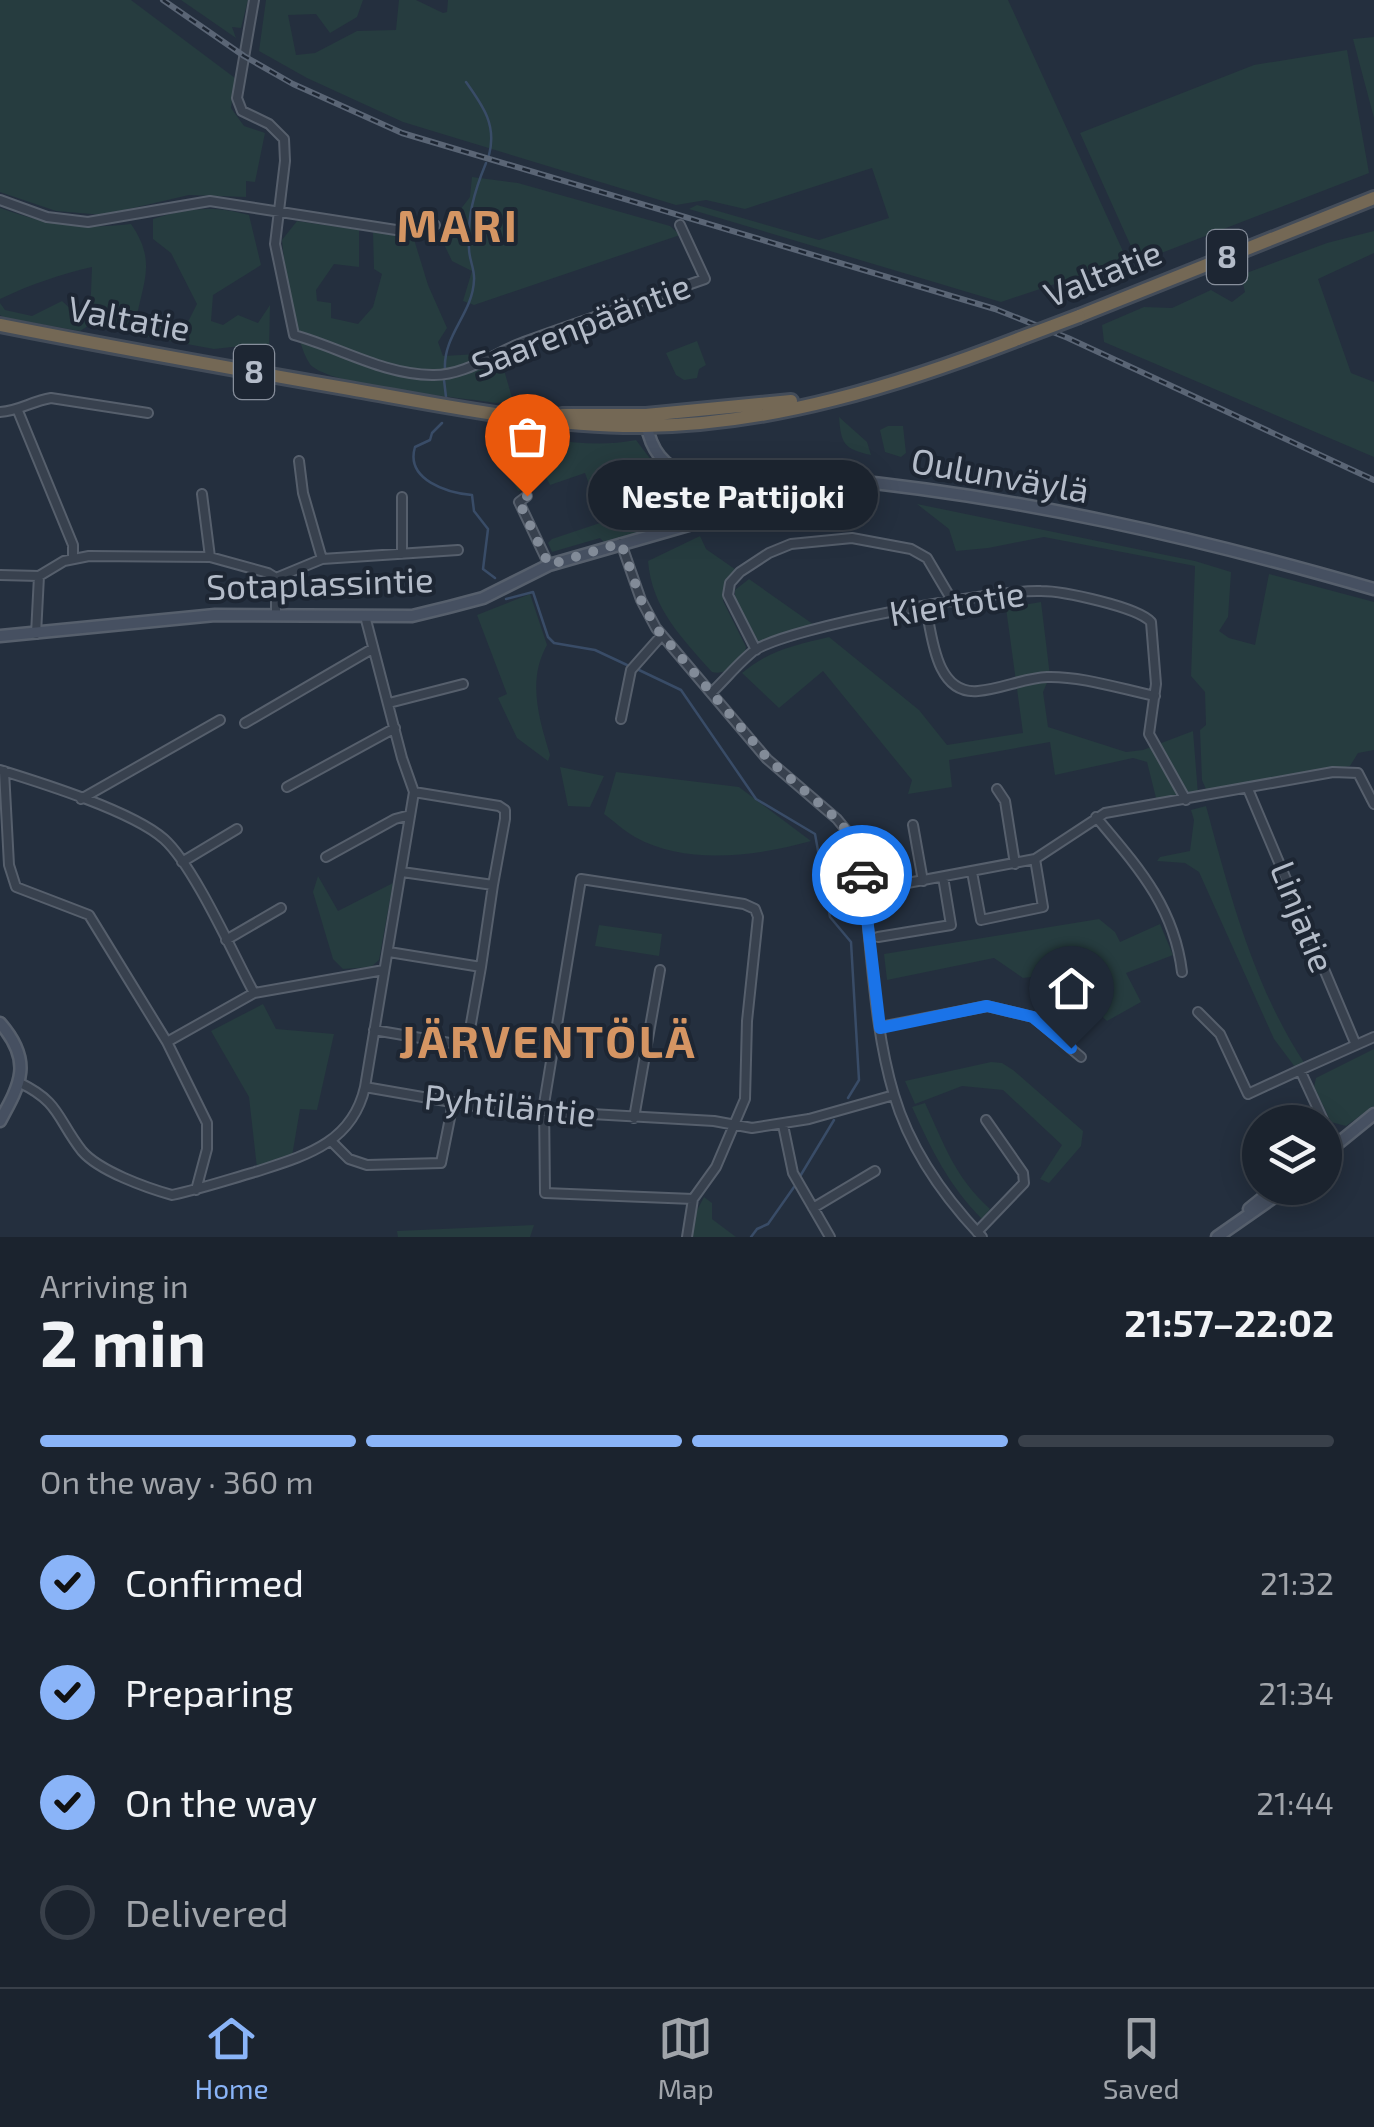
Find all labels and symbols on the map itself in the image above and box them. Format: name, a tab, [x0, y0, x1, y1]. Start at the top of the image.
district label: MARI	[397, 197, 519, 251]
street label: Valtatie	[1037, 230, 1167, 315]
road number: 8	[1207, 230, 1247, 284]
street label: Saarenpääntie	[465, 263, 695, 385]
street label: Valtatie	[65, 286, 194, 348]
road number: 8	[234, 345, 274, 399]
pin	[485, 394, 570, 497]
street label: Oulunväylä	[908, 438, 1092, 510]
callout: Neste Pattijoki	[587, 461, 877, 531]
street label: Sotaplassintie	[206, 557, 434, 607]
street label: Kiertotie	[886, 571, 1027, 633]
courier	[812, 825, 912, 925]
street label: Linjatie	[1263, 855, 1345, 978]
pin	[1029, 946, 1114, 1049]
district label: JÄRVENTÖLÄ	[399, 1013, 697, 1067]
street label: Pyhtiläntie	[422, 1074, 598, 1134]

